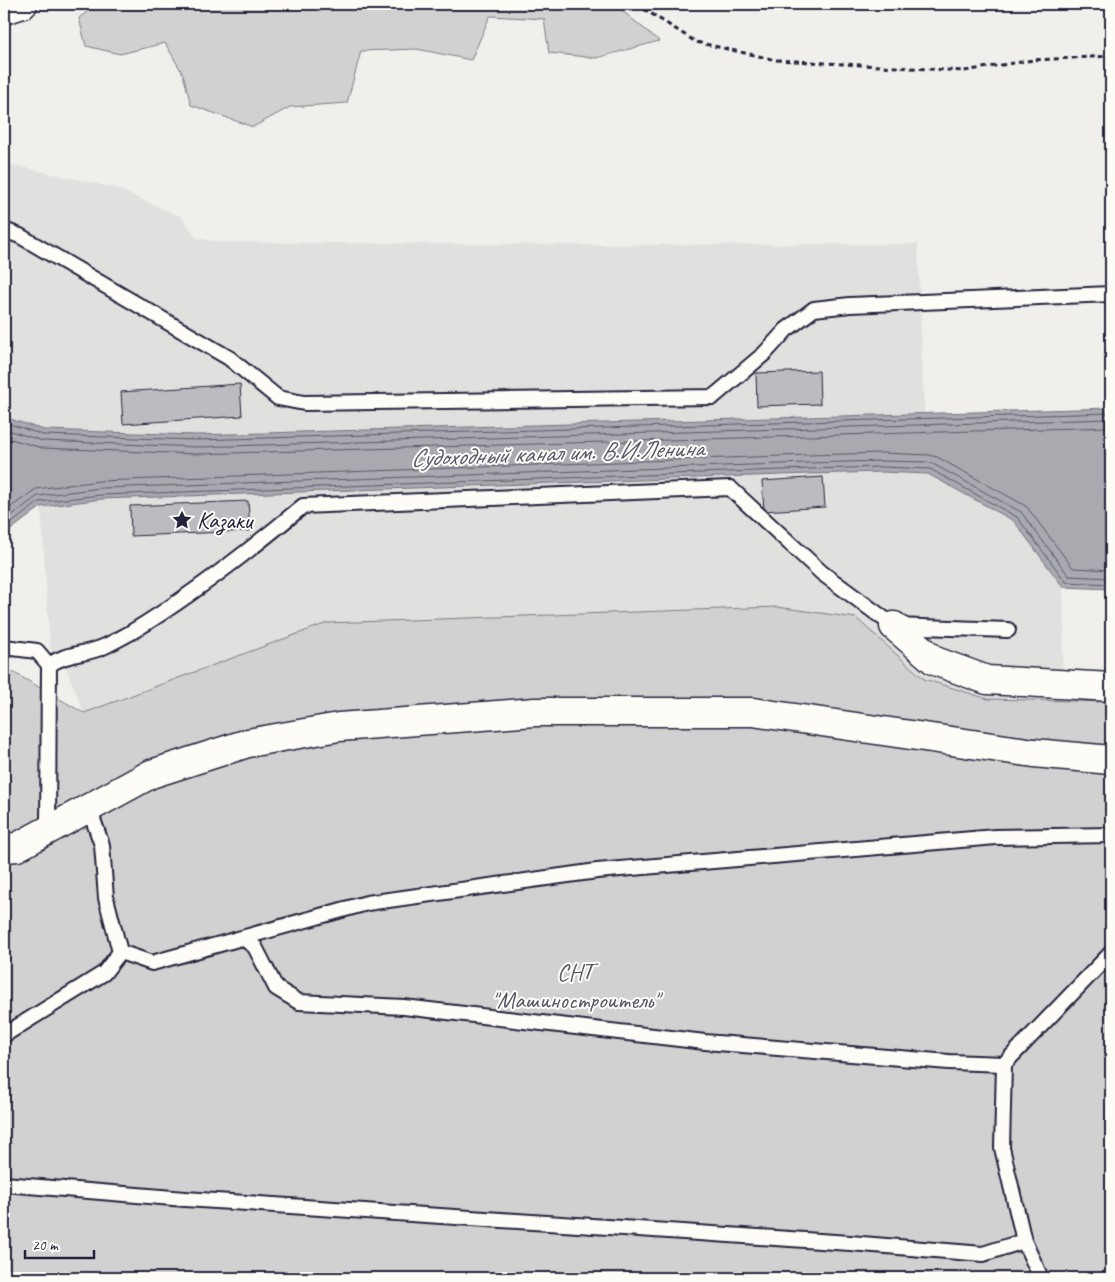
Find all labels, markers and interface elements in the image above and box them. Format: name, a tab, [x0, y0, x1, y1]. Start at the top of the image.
water label: Судоходный канал им. В.И.Ленина	[410, 432, 707, 474]
place label: Казаки	[197, 505, 254, 536]
place icon: Казаки	[171, 509, 193, 531]
park label: СНТ "Машиностроитель"	[491, 957, 664, 1015]
scale bar	[25, 1227, 94, 1259]
text: 20 m	[32, 1236, 59, 1255]

